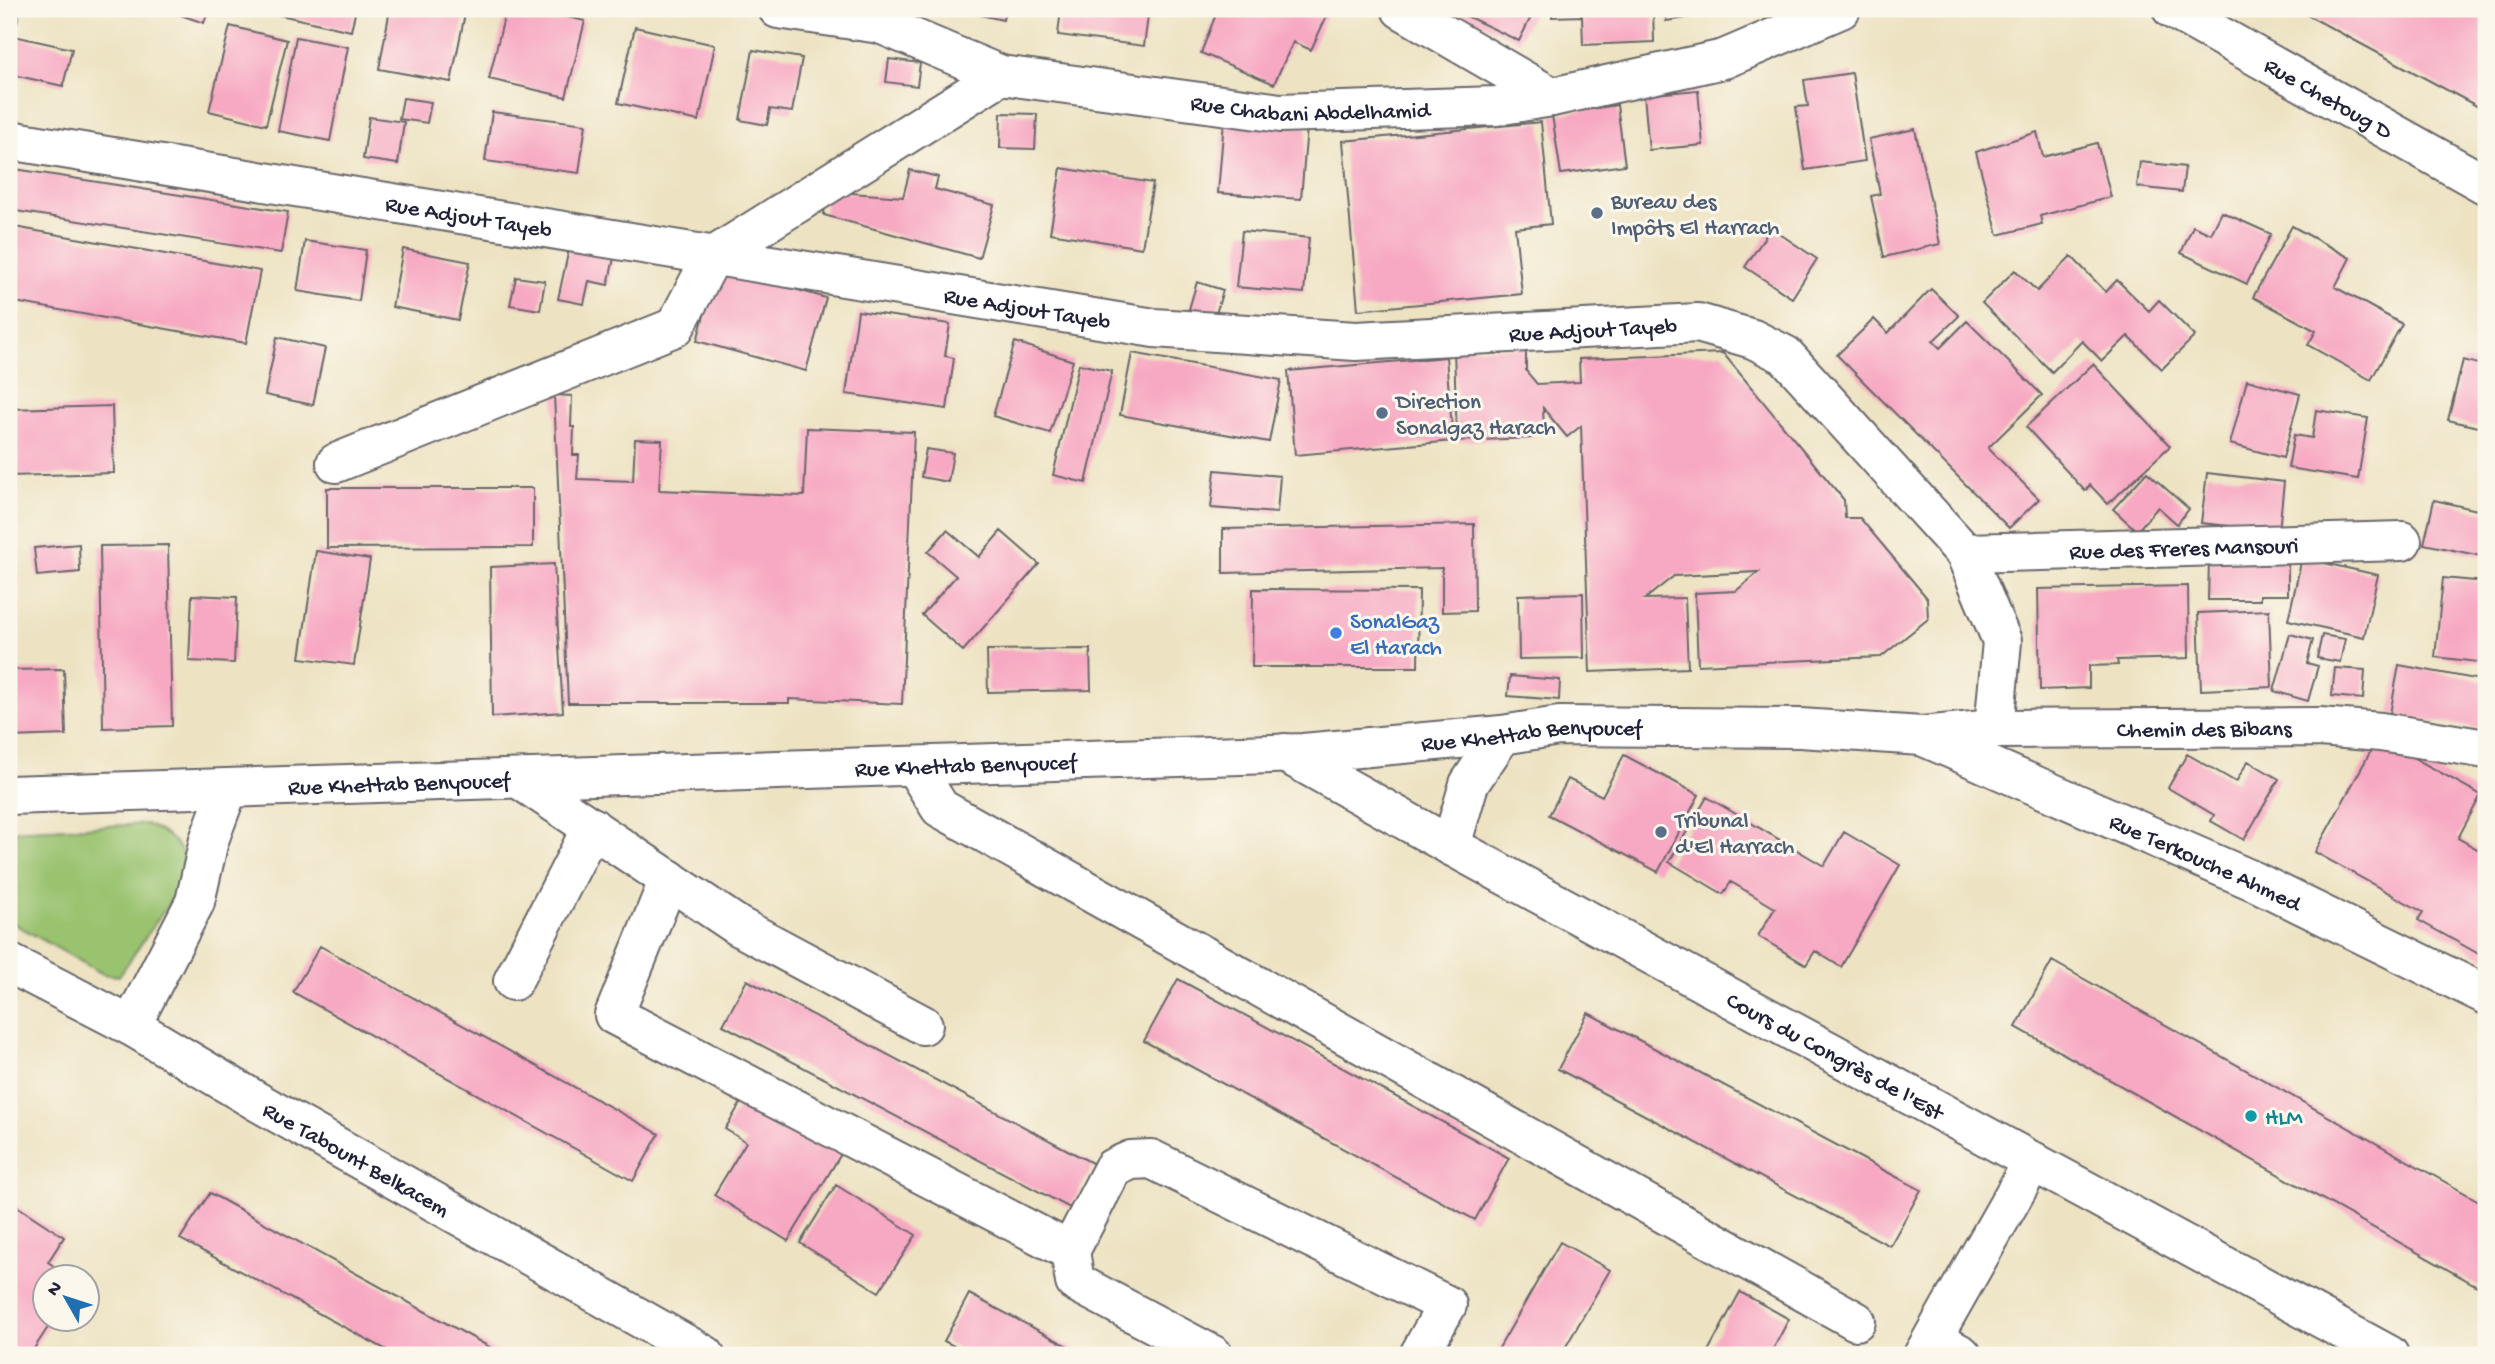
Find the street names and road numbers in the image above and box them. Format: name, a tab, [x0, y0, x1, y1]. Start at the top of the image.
street label: Rue Chetoug D	[2259, 53, 2397, 147]
street label: Rue Chabani Abdelhamid	[1188, 91, 1432, 130]
street label: Rue Adjout Tayeb	[383, 192, 554, 246]
street label: Rue Adjout Tayeb	[941, 284, 1112, 338]
street label: Rue Adjout Tayeb	[1508, 314, 1678, 350]
street label: Rue des Freres Mansouri	[2069, 534, 2299, 567]
street label: Rue Khettab Benyoucef	[1420, 716, 1644, 759]
street label: Chemin des Bibans	[2117, 717, 2292, 745]
street label: Rue Khettab Benyoucef	[854, 750, 1079, 785]
street label: Rue Khettab Benyoucef	[288, 769, 512, 803]
street label: Rue Terkouche Ahmed	[2104, 809, 2306, 920]
street label: Cours du Congrès de l'Est	[1721, 988, 1949, 1129]
street label: Rue Tabount Belkacem	[257, 1098, 453, 1225]

